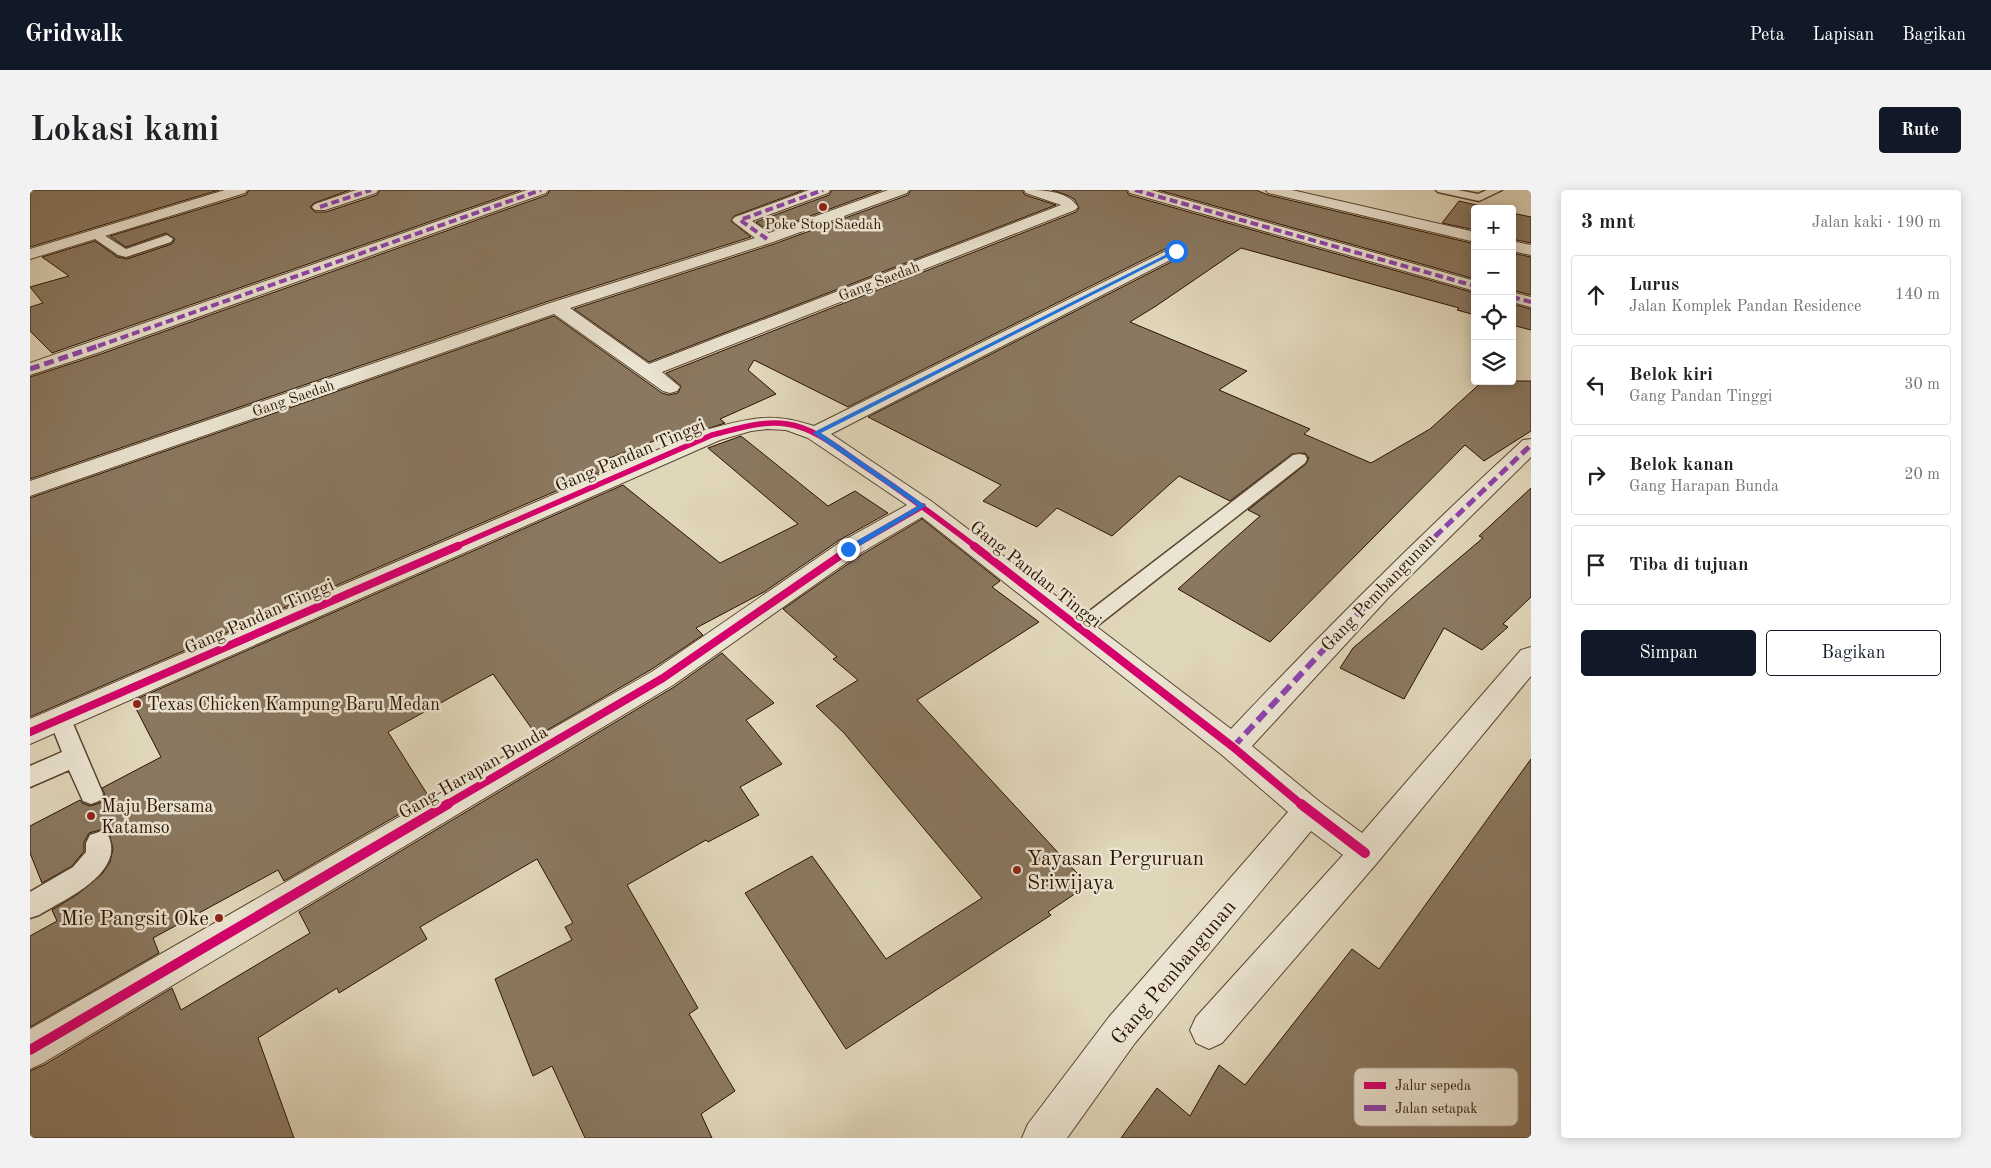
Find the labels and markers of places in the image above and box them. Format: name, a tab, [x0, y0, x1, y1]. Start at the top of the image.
marker: Poke Stop Saedah	[817, 201, 829, 213]
place label: Poke Stop Saedah	[765, 218, 881, 233]
place label: Texas Chicken Kampung Baru Medan	[147, 696, 440, 714]
marker: Texas Chicken Kampung Baru Medan	[131, 698, 143, 710]
place label: Maju Bersama Katamso	[101, 798, 213, 837]
marker: Maju Bersama Katamso	[85, 810, 97, 822]
place label: Yayasan Perguruan Sriwijaya	[1027, 849, 1204, 894]
marker: Yayasan Perguruan Sriwijaya	[1011, 864, 1023, 876]
place label: Mie Pangsit Oke	[60, 909, 209, 930]
marker: Mie Pangsit Oke	[213, 912, 225, 924]

